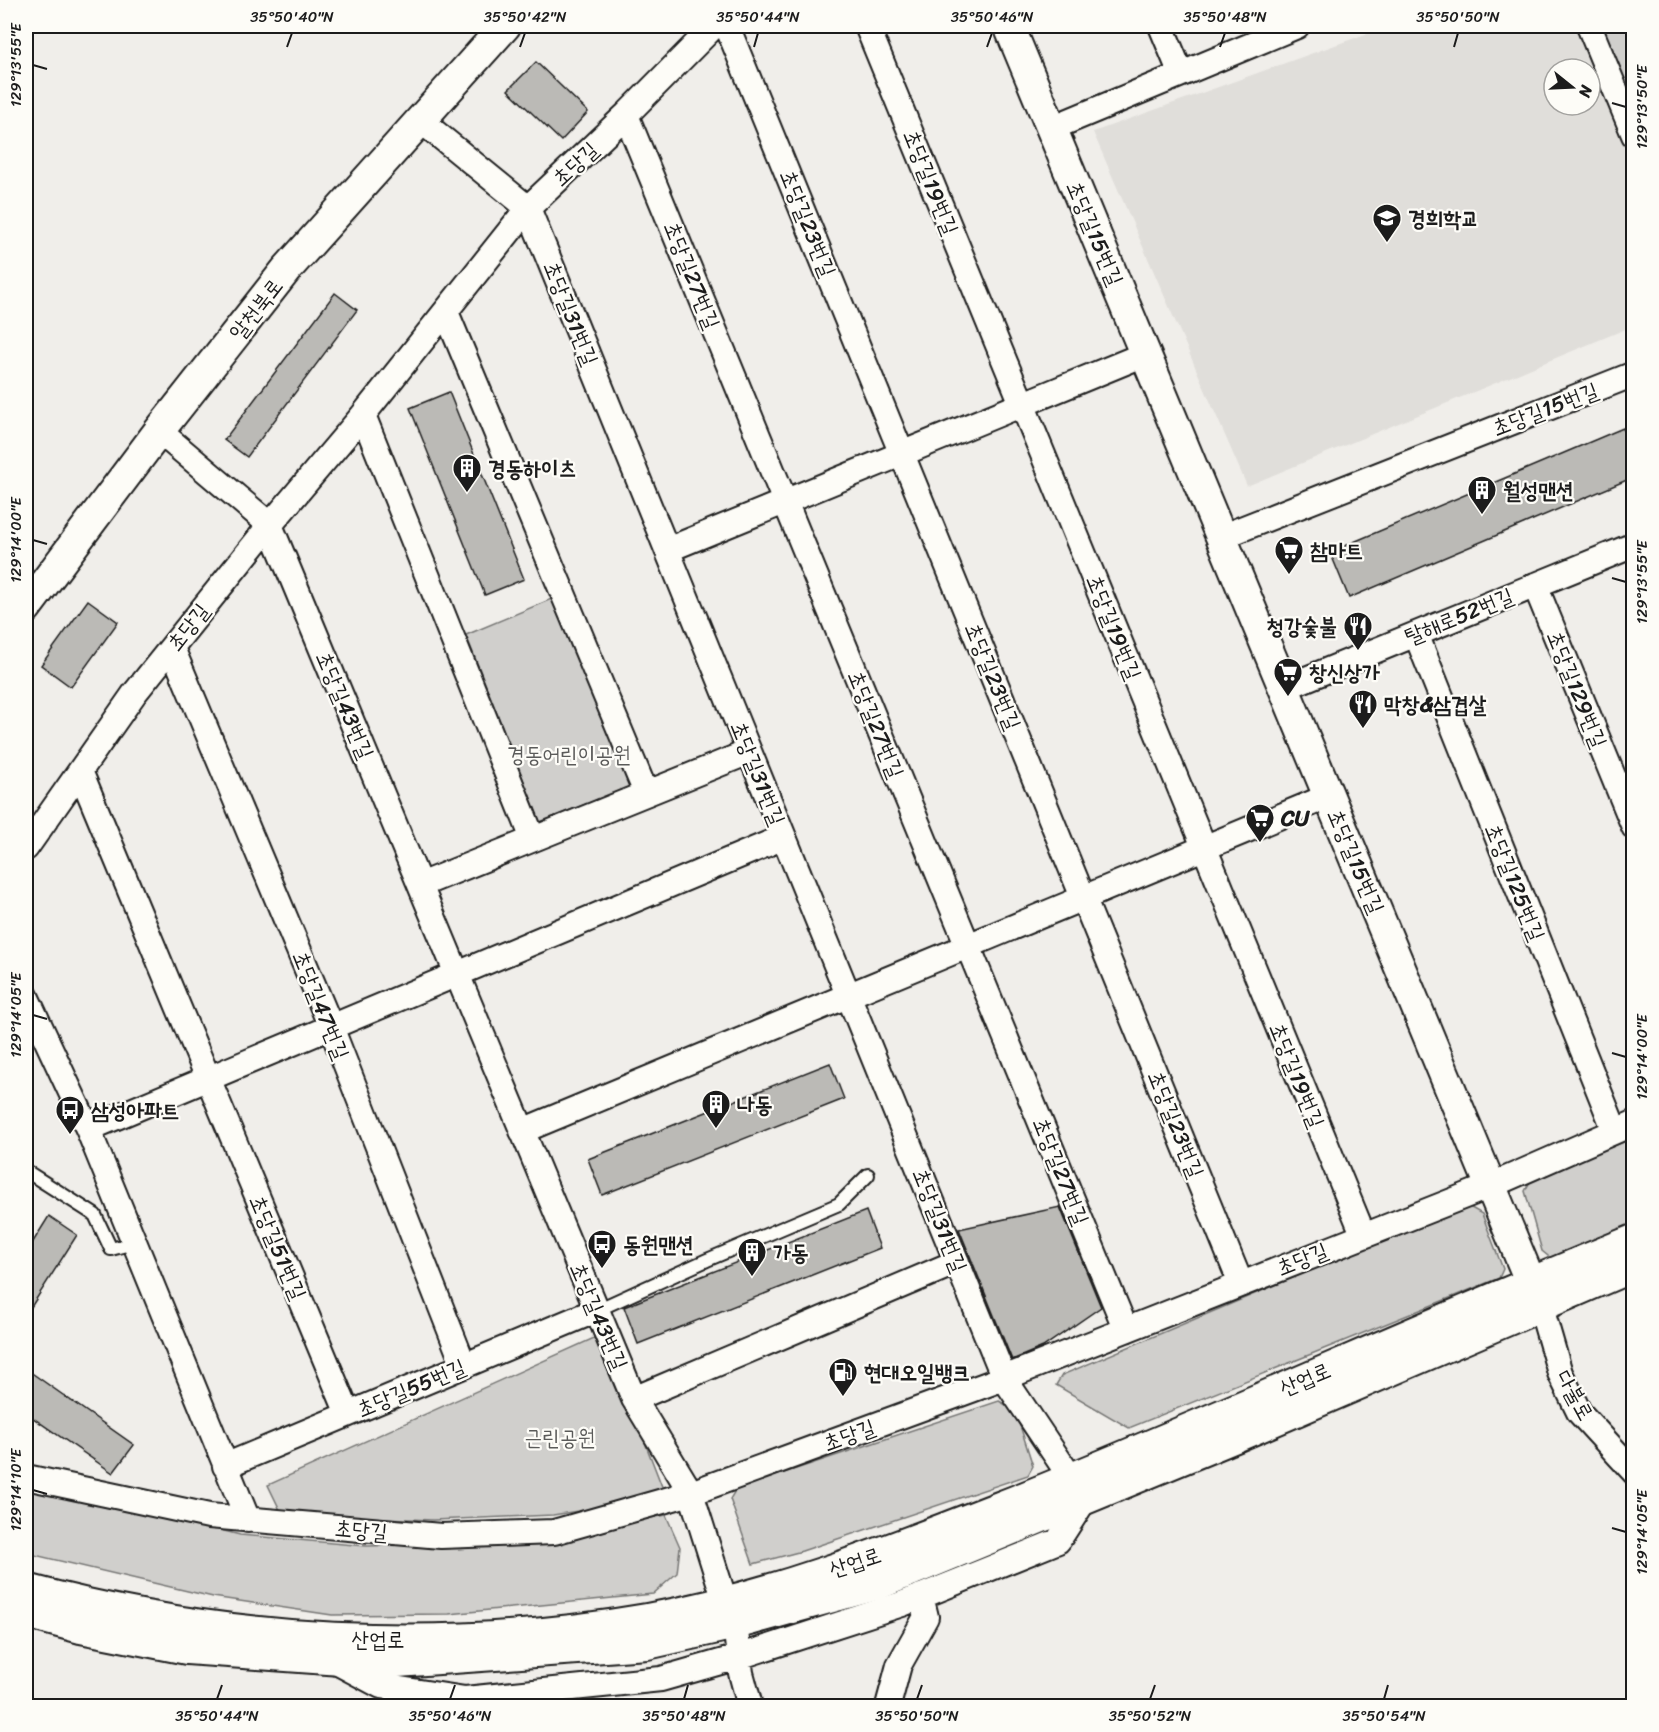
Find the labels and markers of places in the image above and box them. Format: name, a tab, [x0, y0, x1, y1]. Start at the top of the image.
place label: 경희학교	[1408, 199, 1479, 238]
school or university icon: 경희학교	[1371, 202, 1403, 244]
place label: 경동하이츠	[488, 449, 577, 488]
building icon: 경동하이츠	[451, 452, 483, 494]
place label: 월성맨션	[1503, 471, 1574, 510]
building icon: 월성맨션	[1466, 474, 1498, 516]
place label: 참마트	[1310, 531, 1363, 570]
supermarket icon: 참마트	[1273, 534, 1305, 576]
place label: 청강숯불	[1266, 607, 1337, 646]
restaurant icon: 청강숯불	[1342, 610, 1374, 652]
place label: 창신상가	[1309, 653, 1380, 692]
supermarket icon: 창신상가	[1272, 656, 1304, 698]
place label: 막창&삼겹살	[1384, 685, 1487, 724]
restaurant icon: 막창&삼겹살	[1347, 688, 1379, 730]
place label: CU	[1280, 799, 1311, 838]
supermarket icon: CU	[1244, 802, 1276, 844]
place label: 나동	[737, 1085, 773, 1124]
building icon: 나동	[700, 1088, 732, 1130]
place label: 삼성아파트	[91, 1091, 180, 1130]
bus stop icon: 삼성아파트	[54, 1094, 86, 1136]
place label: 동원맨션	[623, 1225, 694, 1264]
bus stop icon: 동원맨션	[586, 1228, 618, 1270]
place label: 가동	[773, 1233, 809, 1272]
building icon: 가동	[736, 1236, 768, 1278]
place label: 현대오일뱅크	[864, 1353, 970, 1392]
fuel station icon: 현대오일뱅크	[827, 1356, 859, 1398]

